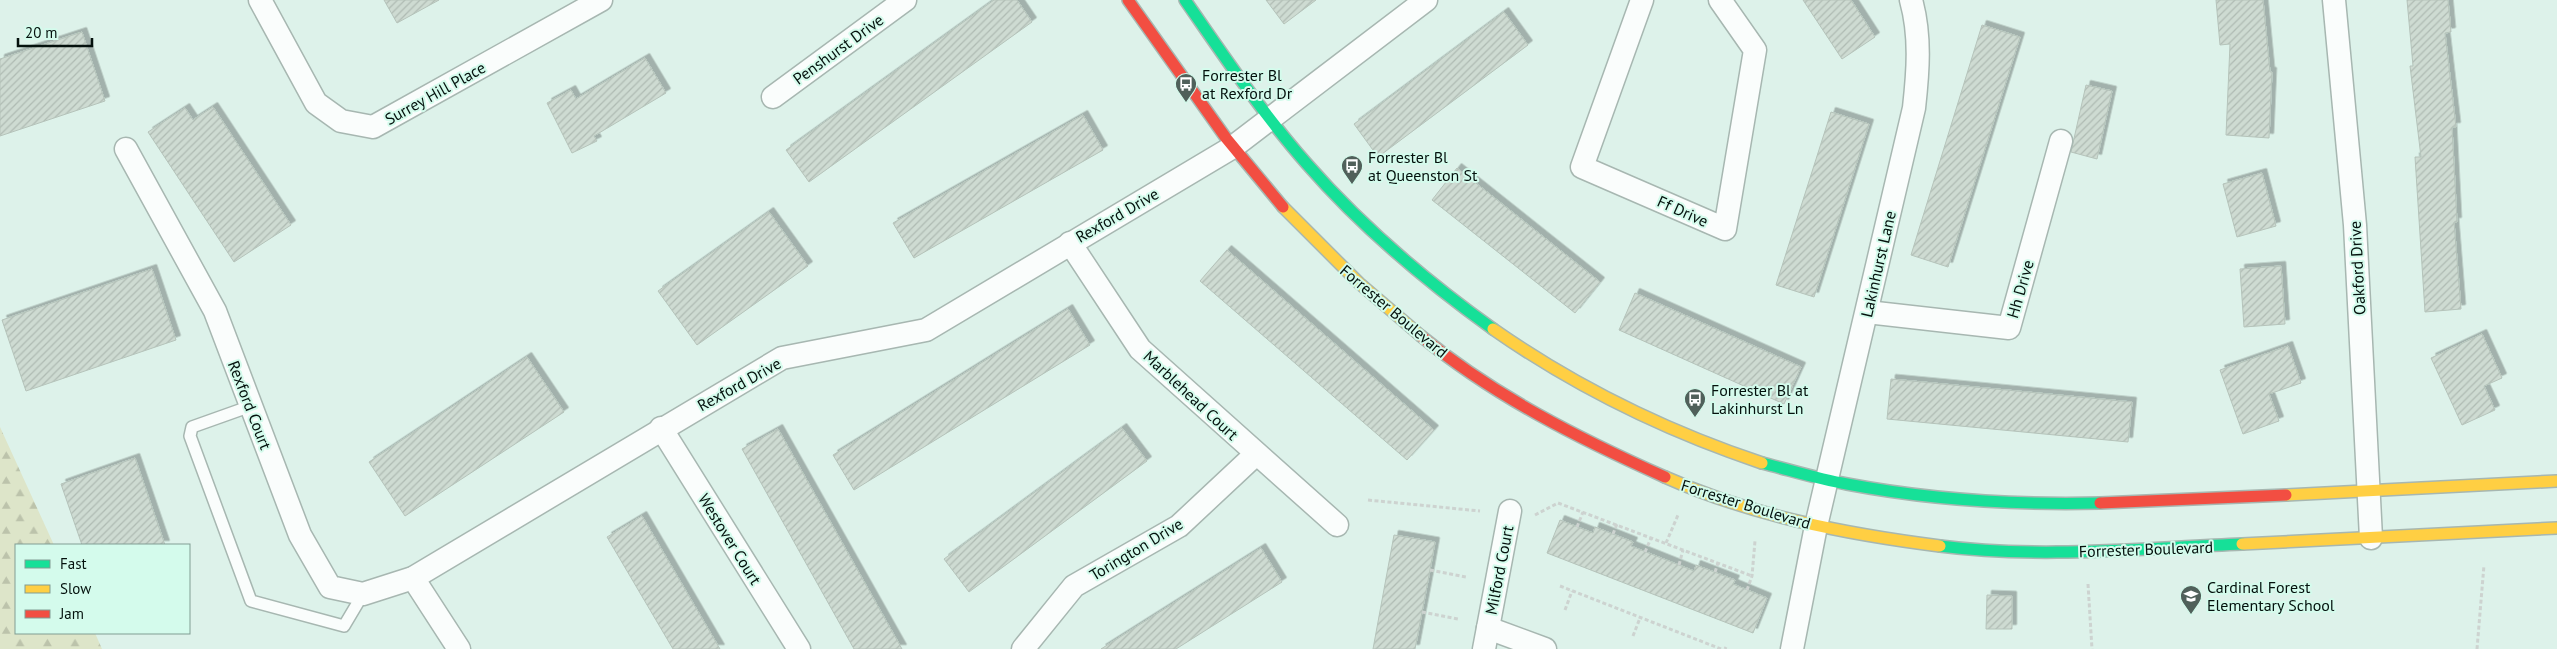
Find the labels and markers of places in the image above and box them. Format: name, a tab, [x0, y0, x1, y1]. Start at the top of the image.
place label: Forrester Bl at Rexford Dr	[1202, 65, 1293, 103]
bus stop icon: Forrester Bl at Rexford Dr	[1174, 72, 1198, 103]
place label: Forrester Bl at Queenston St	[1368, 147, 1478, 185]
bus stop icon: Forrester Bl at Queenston St	[1340, 154, 1364, 185]
place label: Forrester Bl at Lakinhurst Ln	[1711, 380, 1809, 418]
bus stop icon: Forrester Bl at Lakinhurst Ln	[1683, 387, 1707, 418]
place label: Cardinal Forest Elementary School	[2207, 577, 2335, 615]
school or university icon: Cardinal Forest Elementary School	[2179, 584, 2203, 615]

